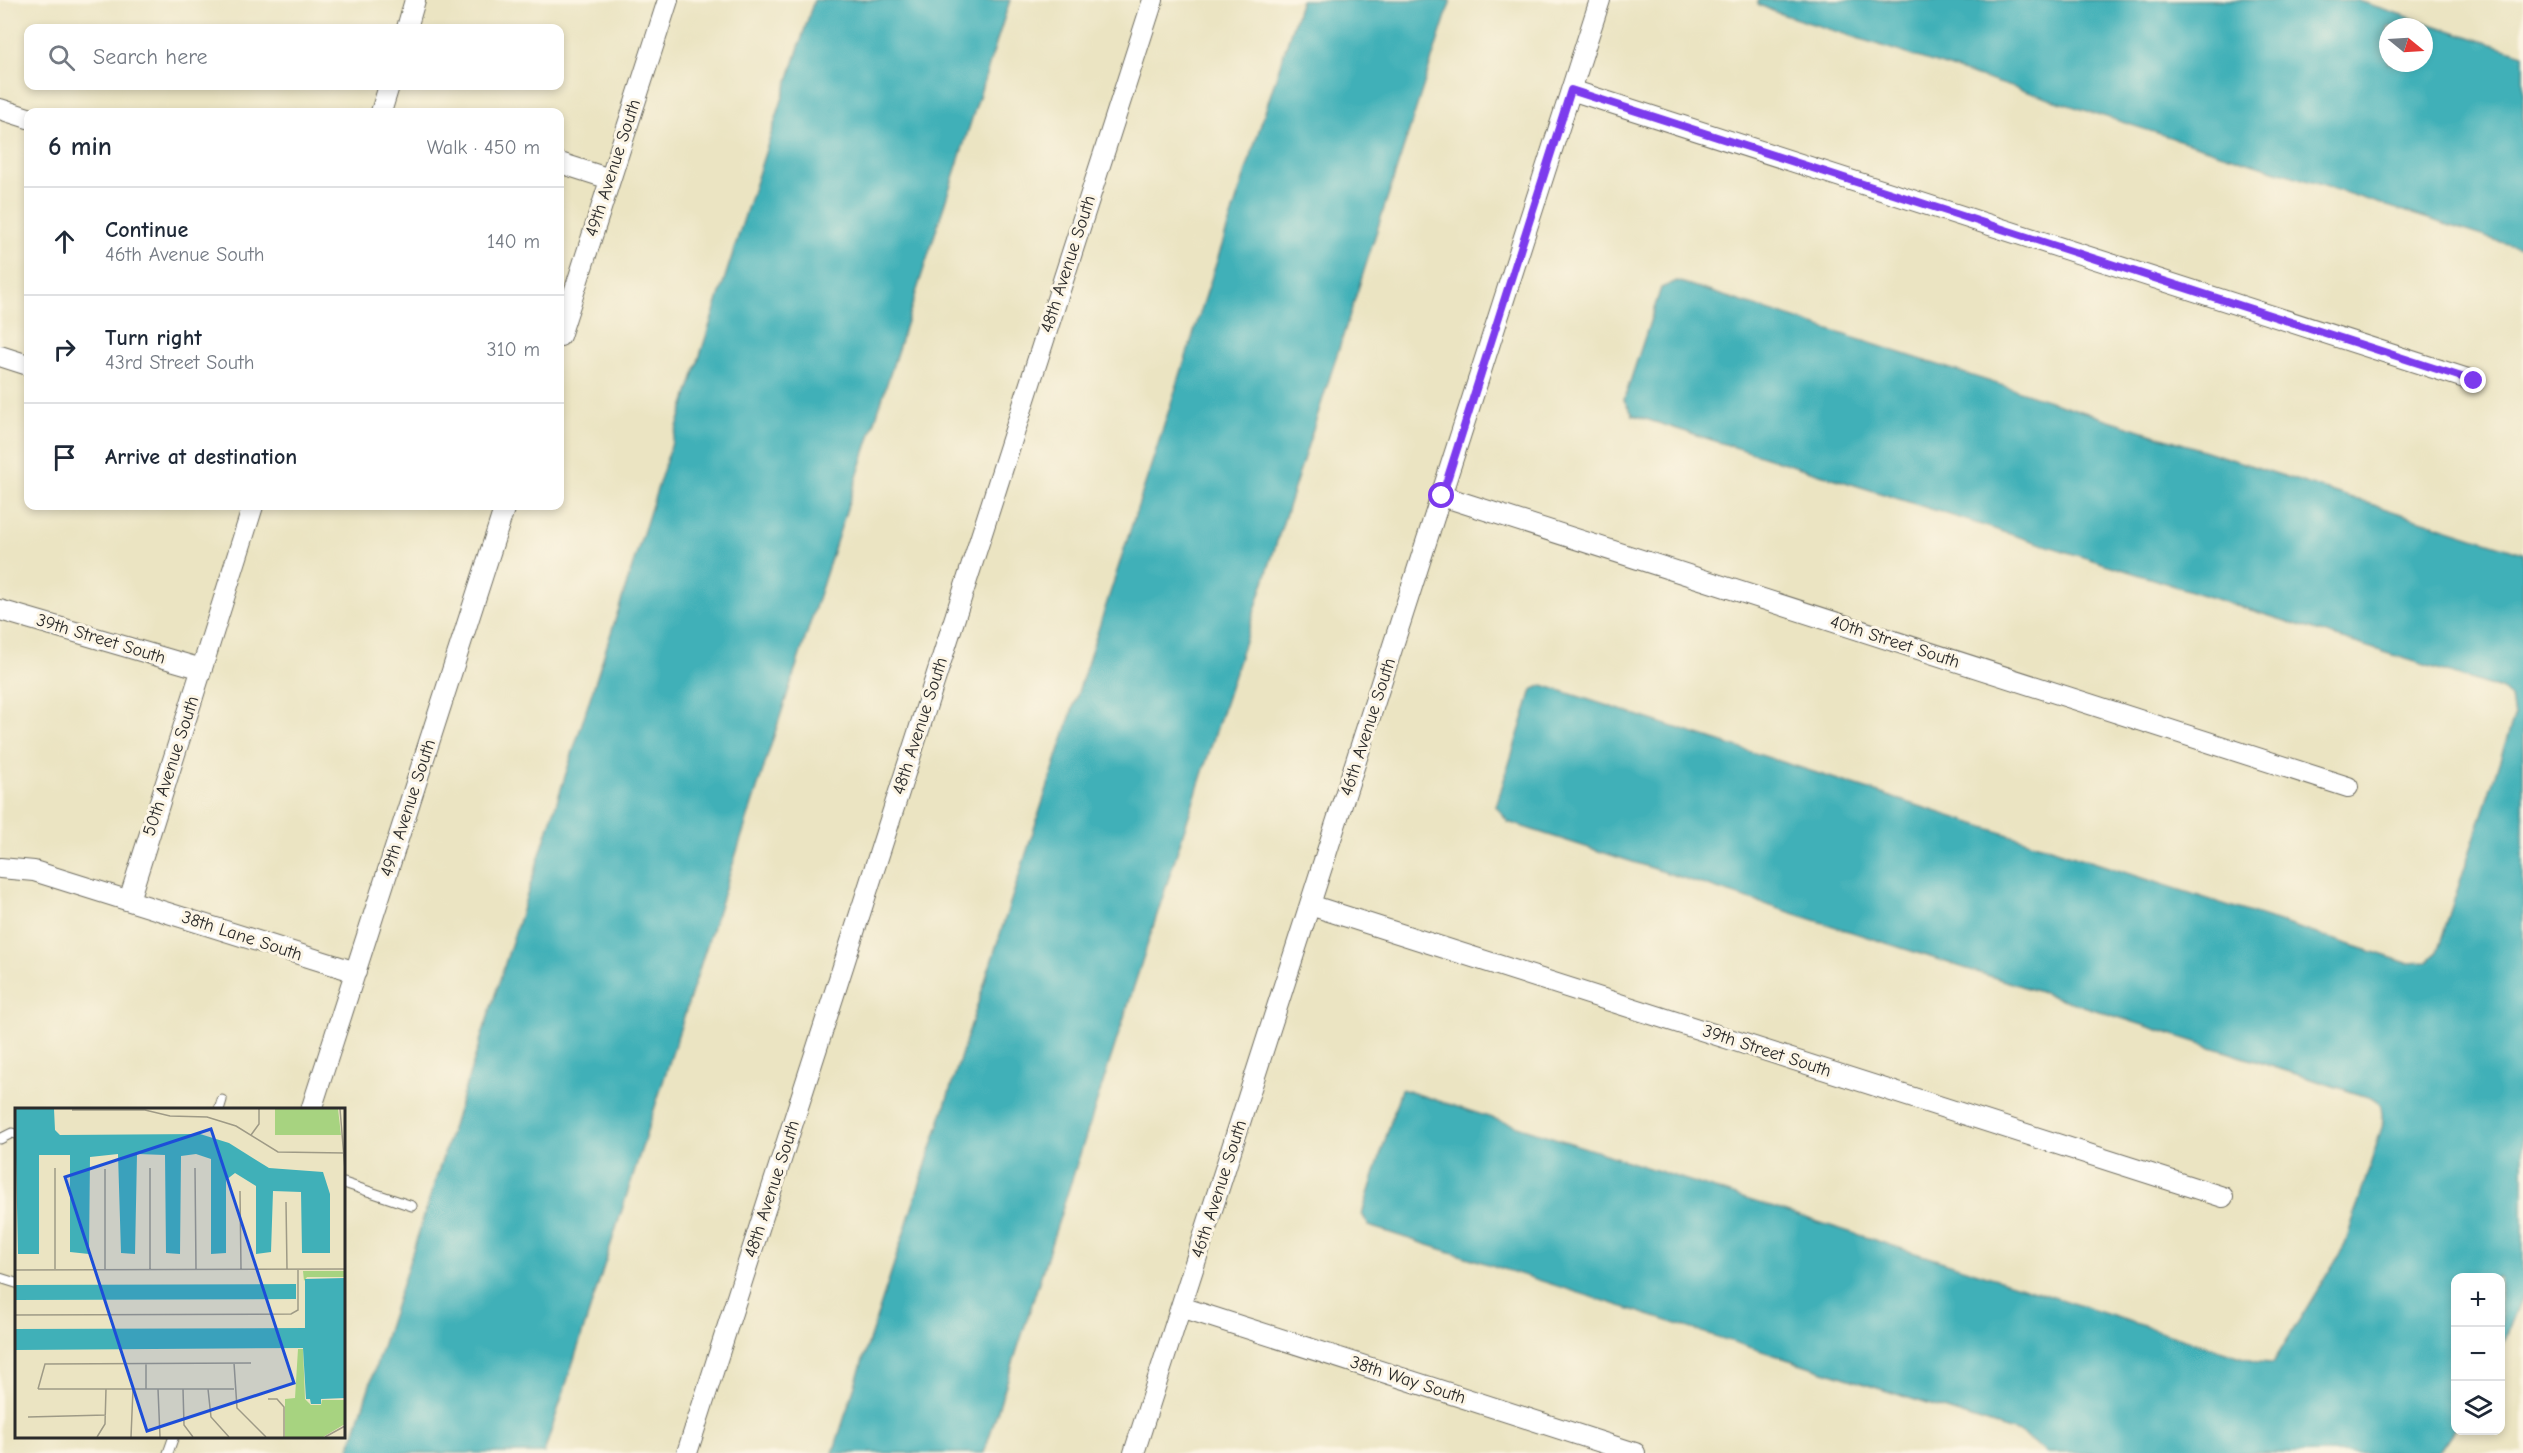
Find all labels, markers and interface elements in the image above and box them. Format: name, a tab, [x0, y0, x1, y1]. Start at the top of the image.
north arrow	[2379, 18, 2433, 72]
search box	[24, 24, 564, 90]
icon: search	[45, 41, 78, 74]
text: Search here	[93, 44, 208, 70]
street label: 49th Avenue South	[581, 97, 645, 239]
text: 6 min	[48, 132, 112, 162]
text: Walk · 450 m	[427, 136, 540, 159]
street label: 48th Avenue South	[1036, 193, 1100, 335]
text: Continue	[105, 217, 188, 243]
icon: ahead	[48, 225, 81, 258]
text: 140 m	[487, 230, 540, 253]
text: 46th Avenue South	[105, 243, 265, 266]
text: Turn right	[105, 325, 202, 351]
icon: right	[48, 333, 81, 366]
text: 310 m	[487, 338, 540, 361]
text: 43rd Street South	[105, 351, 254, 374]
route end	[2460, 367, 2486, 393]
icon: arrive	[48, 441, 81, 474]
text: Arrive at destination	[105, 444, 297, 470]
route start	[1428, 482, 1454, 508]
street label: 39th Street South	[34, 609, 168, 669]
street label: 40th Street South	[1828, 611, 1962, 673]
street label: 48th Avenue South	[888, 655, 952, 797]
street label: 46th Avenue South	[1336, 655, 1400, 799]
street label: 50th Avenue South	[138, 693, 204, 839]
street label: 49th Avenue South	[376, 737, 440, 879]
street label: 38th Lane South	[179, 907, 305, 965]
street label: 39th Street South	[1700, 1020, 1834, 1082]
inset map	[15, 1108, 345, 1438]
street label: 46th Avenue South	[1187, 1117, 1251, 1261]
street label: 48th Avenue South	[740, 1118, 804, 1260]
map controls	[2451, 1273, 2505, 1435]
button: +	[2451, 1273, 2505, 1327]
button: −	[2451, 1327, 2505, 1381]
street label: 38th Way South	[1348, 1351, 1468, 1409]
button: layers	[2451, 1381, 2505, 1435]

